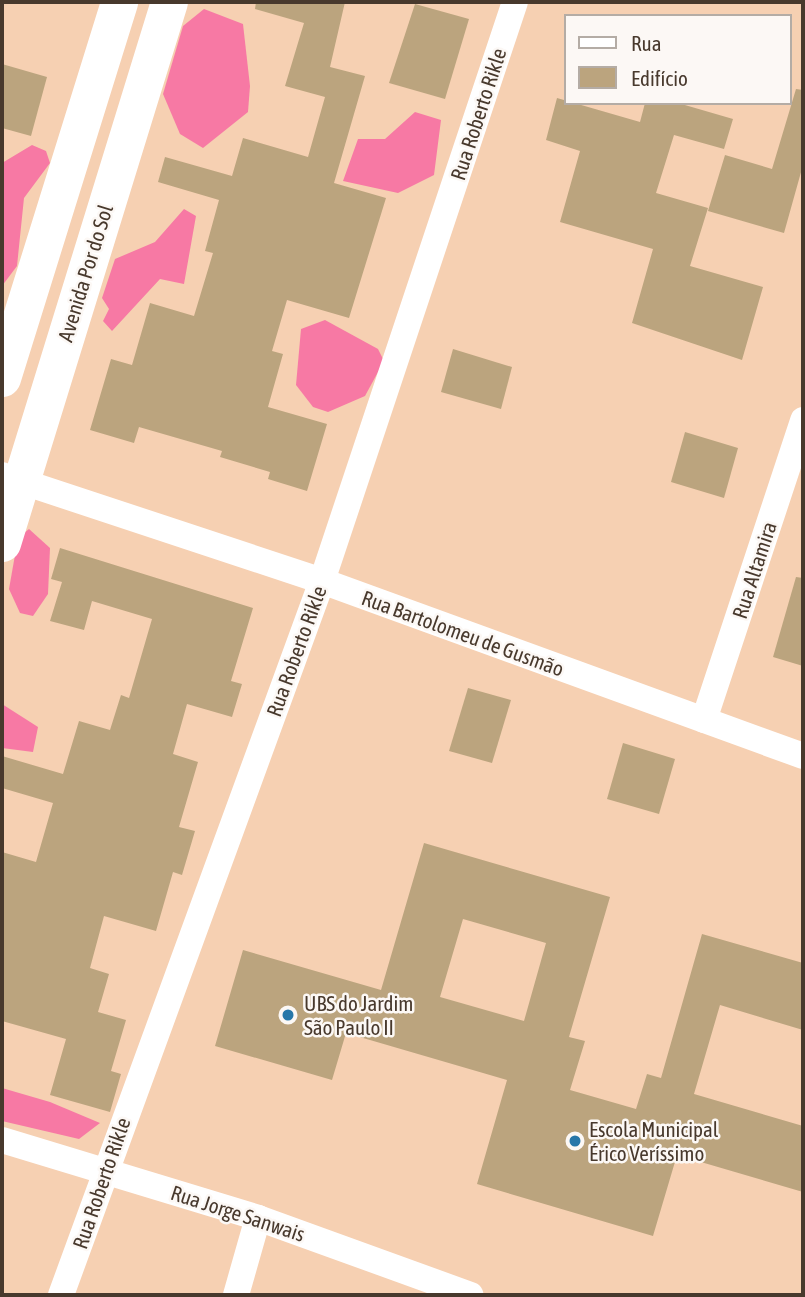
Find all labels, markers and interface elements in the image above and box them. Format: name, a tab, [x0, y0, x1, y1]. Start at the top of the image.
legend	[564, 14, 791, 105]
text: Rua	[631, 31, 661, 55]
street label: Rua Roberto Rikle	[445, 45, 511, 183]
text: Edifício	[631, 66, 688, 90]
street label: Avenida Por do Sol	[52, 201, 118, 345]
street label: Rua Altamira	[726, 518, 782, 622]
street label: Rua Roberto Rikle	[261, 582, 331, 720]
street label: Rua Bartolomeu de Gusmão	[358, 585, 568, 681]
place label: UBS do Jardim São Paulo II	[304, 990, 413, 1040]
marker: UBS do Jardim São Paulo II	[278, 1005, 298, 1025]
street label: Rua Roberto Rikle	[67, 1114, 135, 1252]
place label: Escola Municipal Érico Veríssimo	[589, 1116, 718, 1166]
marker: Escola Municipal Érico Veríssimo	[567, 1133, 583, 1149]
street label: Rua Jorge Sanwais	[168, 1179, 308, 1247]

